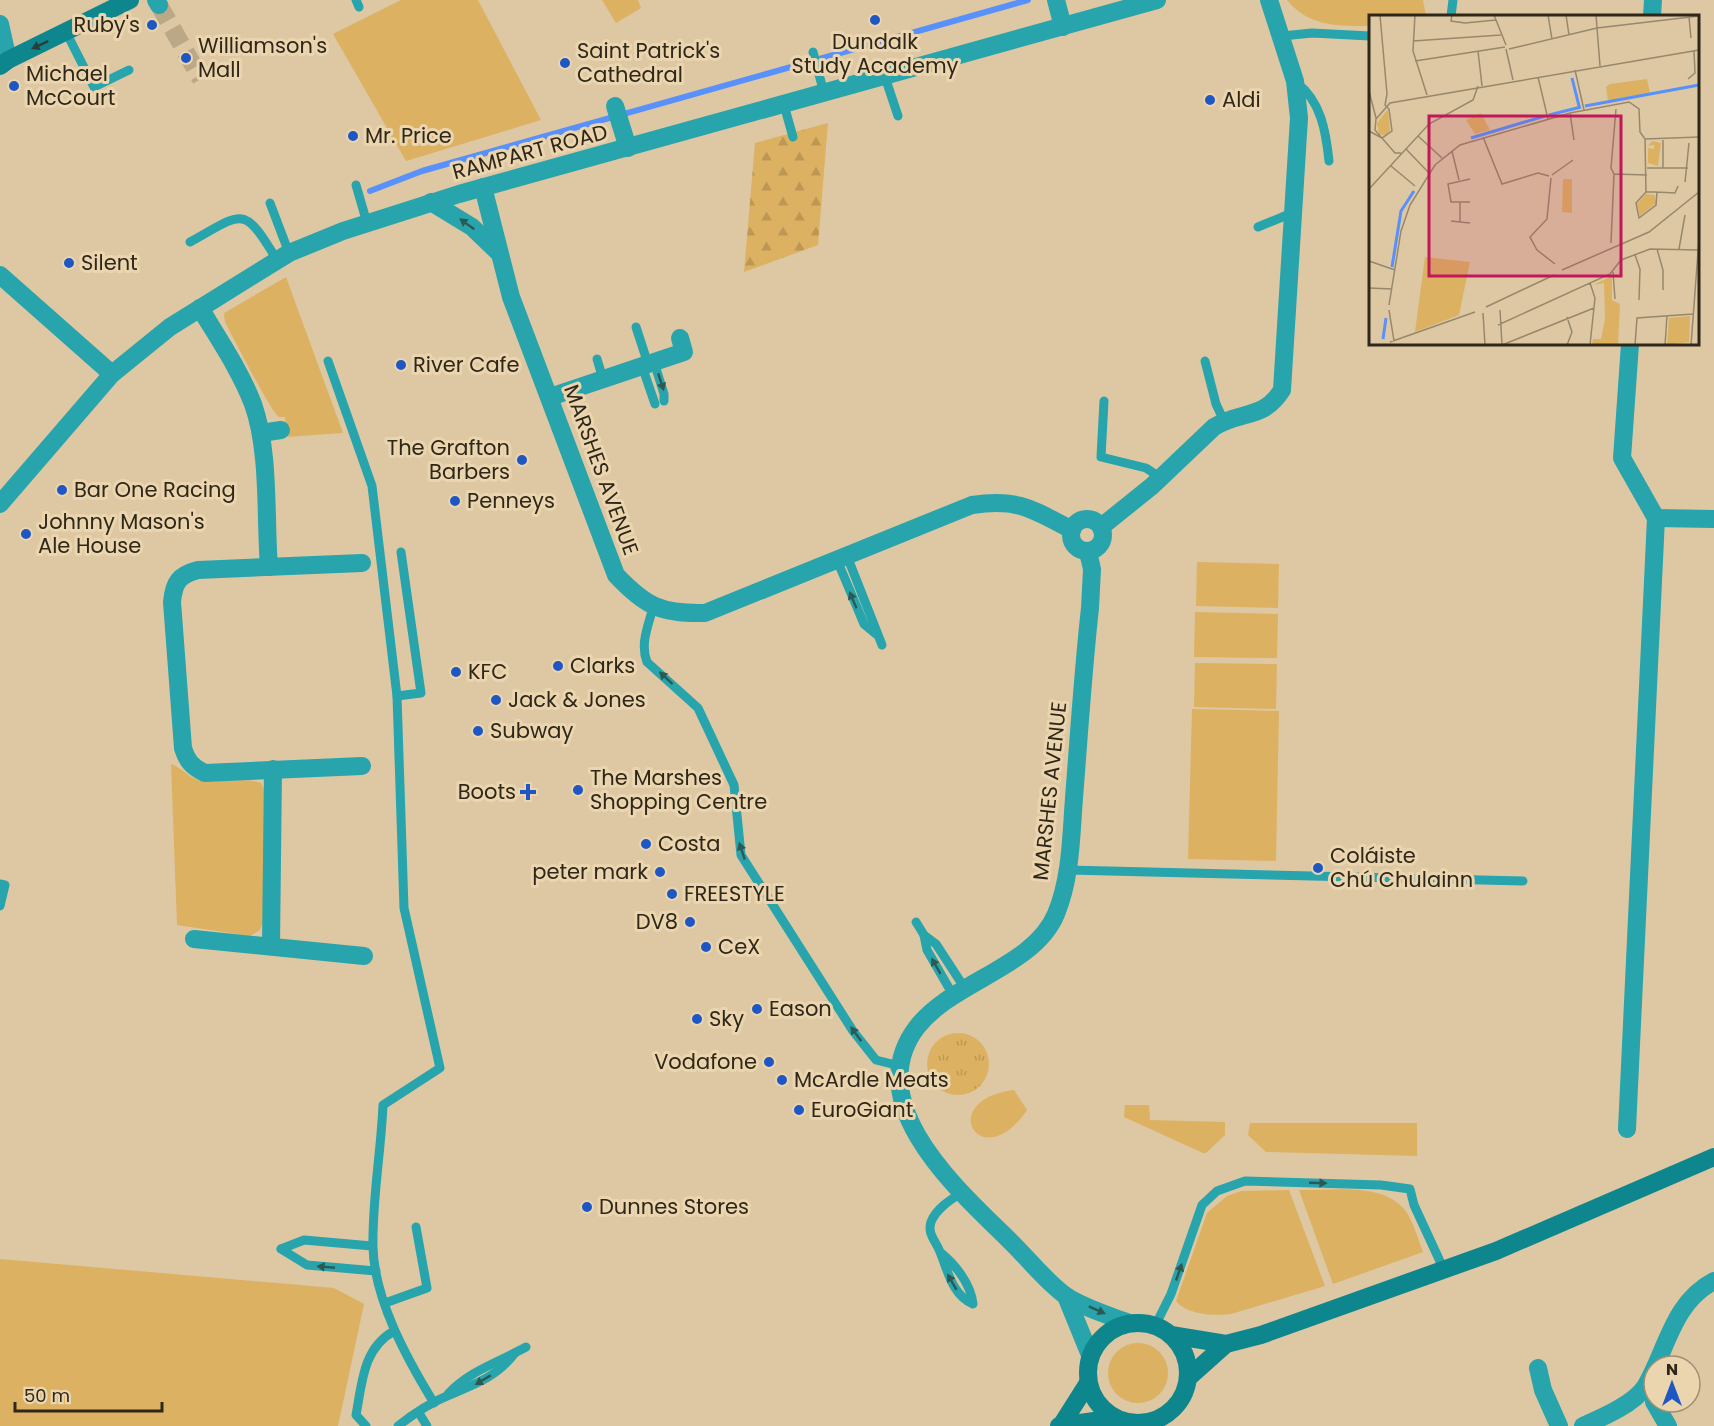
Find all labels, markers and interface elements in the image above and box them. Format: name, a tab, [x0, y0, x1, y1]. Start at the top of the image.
place label: Ruby's	[73, 10, 140, 39]
marker: Dundalk Study Academy	[868, 13, 882, 27]
inset map	[1369, 15, 1699, 345]
marker: Ruby's	[145, 18, 159, 32]
place label: Dundalk Study Academy	[792, 27, 959, 80]
place label: Williamson's Mall	[198, 31, 327, 84]
place label: Saint Patrick's Cathedral	[577, 36, 720, 89]
one-way arrow	[32, 40, 49, 49]
marker: Williamson's Mall	[179, 51, 193, 65]
marker: Saint Patrick's Cathedral	[558, 56, 572, 70]
place label: Michael McCourt	[26, 59, 115, 112]
marker: Michael McCourt	[7, 79, 21, 93]
place label: Aldi	[1222, 85, 1261, 114]
marker: Aldi	[1203, 93, 1217, 107]
street label: RAMPART ROAD	[449, 117, 611, 186]
place label: Mr. Price	[365, 121, 452, 150]
marker: Mr. Price	[346, 129, 360, 143]
one-way arrow	[459, 219, 474, 231]
place label: Silent	[81, 248, 138, 277]
marker: Silent	[62, 256, 76, 270]
place label: River Cafe	[413, 350, 520, 379]
marker: River Cafe	[394, 358, 408, 372]
one-way arrow	[656, 373, 666, 391]
street label: MARSHES AVENUE	[557, 381, 646, 559]
place label: The Grafton Barbers	[387, 433, 510, 486]
marker: The Grafton Barbers	[515, 453, 529, 467]
place label: Bar One Racing	[74, 475, 236, 504]
marker: Bar One Racing	[55, 483, 69, 497]
place label: Penneys	[467, 486, 555, 515]
marker: Penneys	[448, 494, 462, 508]
place label: Johnny Mason's Ale House	[38, 507, 205, 560]
marker: Johnny Mason's Ale House	[19, 527, 33, 541]
one-way arrow	[849, 591, 858, 608]
place label: Clarks	[570, 651, 635, 680]
place label: KFC	[468, 657, 507, 686]
marker: Clarks	[551, 659, 565, 673]
marker: KFC	[449, 665, 463, 679]
one-way arrow	[659, 671, 674, 685]
place label: Jack & Jones	[508, 685, 646, 714]
marker: Jack & Jones	[489, 693, 503, 707]
street label: MARSHES AVENUE	[1026, 700, 1073, 882]
place label: Subway	[490, 716, 573, 745]
marker: Subway	[471, 724, 485, 738]
place label: The Marshes Shopping Centre	[590, 763, 767, 816]
place label: Boots	[458, 777, 516, 806]
marker: The Marshes Shopping Centre	[571, 783, 585, 797]
marker: Boots	[521, 785, 535, 799]
place label: Costa	[658, 829, 720, 858]
marker: Costa	[639, 837, 653, 851]
one-way arrow	[737, 841, 746, 859]
place label: Coláiste Chú Chulainn	[1330, 841, 1473, 894]
place label: peter mark	[532, 857, 648, 886]
marker: Coláiste Chú Chulainn	[1311, 861, 1325, 875]
marker: peter mark	[653, 865, 667, 879]
place label: FREESTYLE	[684, 879, 785, 908]
marker: FREESTYLE	[665, 887, 679, 901]
place label: DV8	[636, 907, 678, 936]
marker: DV8	[683, 915, 697, 929]
place label: CeX	[718, 932, 760, 961]
marker: CeX	[699, 940, 713, 954]
one-way arrow	[931, 957, 941, 974]
place label: Eason	[769, 994, 832, 1023]
marker: Eason	[750, 1002, 764, 1016]
place label: Sky	[709, 1004, 744, 1033]
marker: Sky	[690, 1012, 704, 1026]
one-way arrow	[850, 1026, 862, 1042]
place label: Vodafone	[654, 1047, 757, 1076]
marker: Vodafone	[762, 1055, 776, 1069]
place label: McArdle Meats	[794, 1065, 949, 1094]
marker: McArdle Meats	[775, 1073, 789, 1087]
place label: EuroGiant	[811, 1095, 913, 1124]
marker: EuroGiant	[792, 1103, 806, 1117]
one-way arrow	[1309, 1179, 1328, 1188]
place label: Dunnes Stores	[599, 1192, 749, 1221]
marker: Dunnes Stores	[580, 1200, 594, 1214]
one-way arrow	[316, 1262, 335, 1271]
one-way arrow	[1174, 1263, 1184, 1281]
one-way arrow	[946, 1274, 957, 1290]
one-way arrow	[1088, 1306, 1106, 1316]
north arrow	[1642, 1354, 1702, 1414]
text: N	[1666, 1358, 1678, 1381]
scale bar	[15, 1375, 162, 1413]
one-way arrow	[474, 1375, 491, 1385]
text: 50 m	[24, 1383, 70, 1408]

